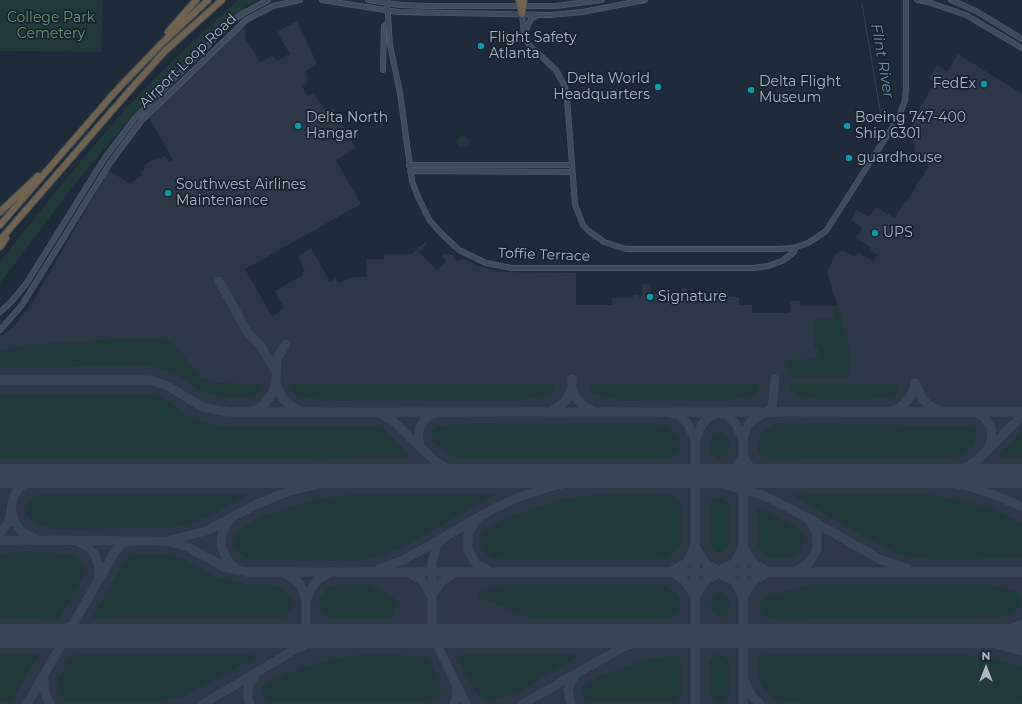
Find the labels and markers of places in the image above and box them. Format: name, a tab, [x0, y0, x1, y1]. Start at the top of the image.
place label: Flight Safety Atlanta	[489, 30, 577, 62]
marker: Flight Safety Atlanta	[476, 41, 486, 51]
place label: Delta World Headquarters	[553, 71, 650, 104]
place label: Delta Flight Museum	[759, 74, 841, 106]
place label: FedEx	[933, 76, 976, 92]
marker: FedEx	[979, 79, 989, 89]
marker: Delta World Headquarters	[653, 82, 663, 92]
marker: Delta Flight Museum	[746, 85, 756, 95]
place label: Delta North Hangar	[306, 110, 388, 142]
place label: Boeing 747-400 Ship 6301	[855, 110, 966, 142]
marker: Delta North Hangar	[293, 121, 303, 131]
marker: Boeing 747-400 Ship 6301	[842, 121, 852, 131]
place label: guardhouse	[857, 150, 942, 166]
marker: guardhouse	[844, 153, 854, 163]
place label: Southwest Airlines Maintenance	[176, 177, 306, 210]
marker: Southwest Airlines Maintenance	[163, 188, 173, 198]
place label: UPS	[883, 225, 913, 241]
marker: UPS	[870, 228, 880, 238]
place label: Signature	[658, 289, 727, 305]
marker: Signature	[645, 292, 655, 302]

